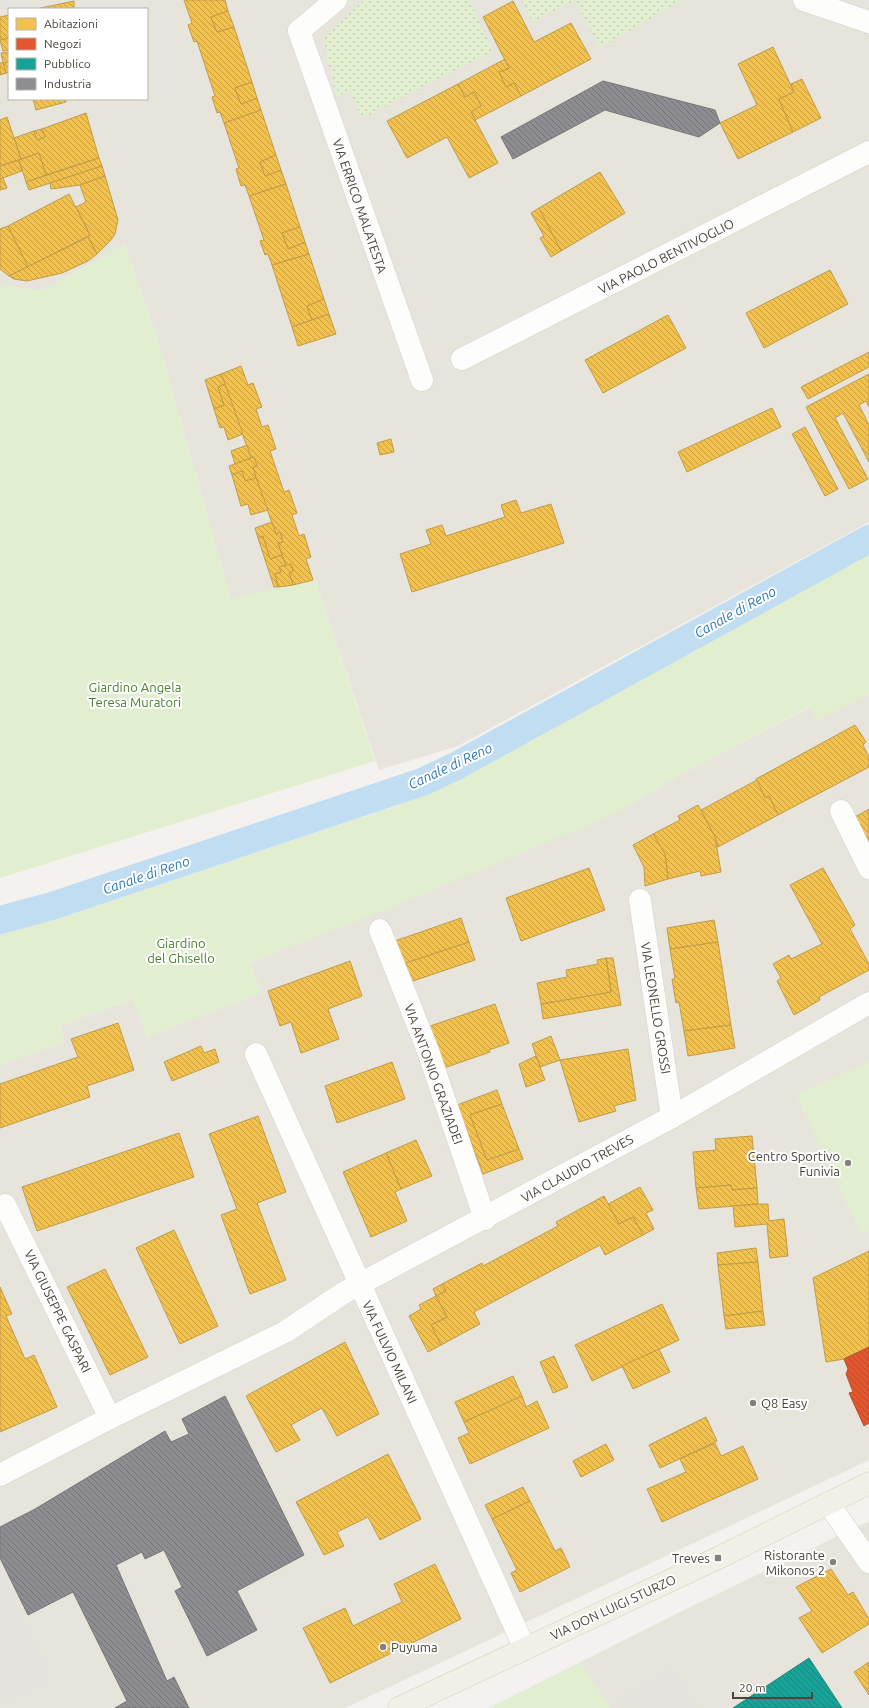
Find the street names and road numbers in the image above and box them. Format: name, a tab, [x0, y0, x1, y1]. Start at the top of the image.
street label: VIA ERRICO MALATESTA	[330, 137, 390, 276]
street label: VIA PAOLO BENTIVOGLIO	[596, 216, 736, 296]
street label: VIA LEONELLO GROSSI	[639, 941, 673, 1075]
street label: VIA ANTONIO GRAZIADEI	[402, 1002, 466, 1146]
street label: VIA CLAUDIO TREVES	[519, 1131, 636, 1205]
street label: VIA GIUSEPPE GASPARI	[22, 1247, 94, 1375]
street label: VIA FULVIO MILANI	[360, 1299, 420, 1405]
street label: VIA DON LUIGI STURZO	[548, 1572, 678, 1642]

